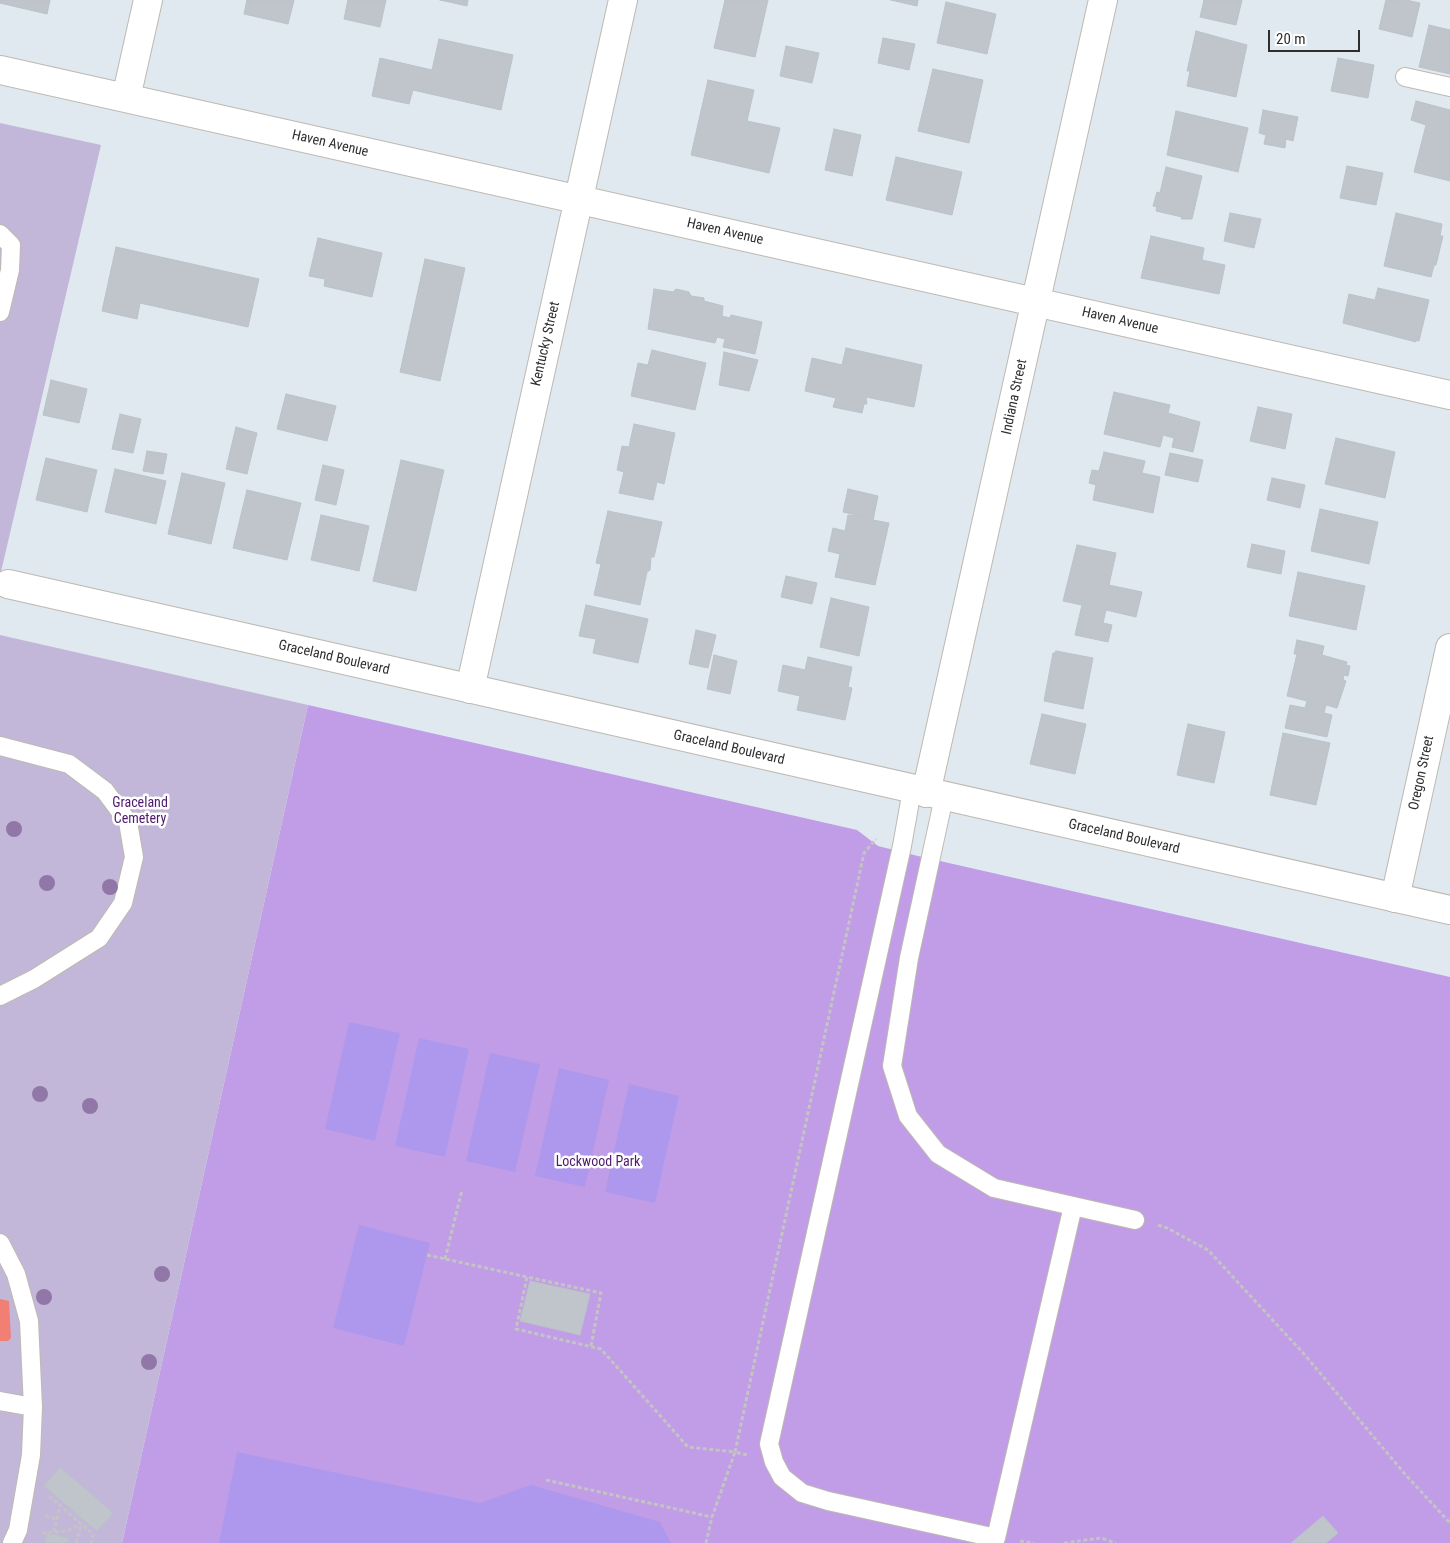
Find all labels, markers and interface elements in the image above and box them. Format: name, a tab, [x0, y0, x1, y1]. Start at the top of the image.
scale bar	[1270, 20, 1362, 52]
text: 20 m	[1276, 30, 1306, 48]
street label: Haven Avenue	[290, 127, 370, 161]
street label: Haven Avenue	[685, 215, 765, 249]
street label: Kentucky Street	[528, 300, 564, 388]
street label: Haven Avenue	[1080, 304, 1160, 338]
street label: Indiana Street	[999, 358, 1031, 436]
street label: Graceland Boulevard	[277, 637, 391, 679]
street label: Graceland Boulevard	[672, 727, 786, 769]
street label: Oregon Street	[1406, 734, 1438, 812]
park label: Graceland Cemetery	[112, 795, 168, 828]
street label: Graceland Boulevard	[1067, 816, 1181, 858]
park label: Lockwood Park	[556, 1154, 640, 1170]

